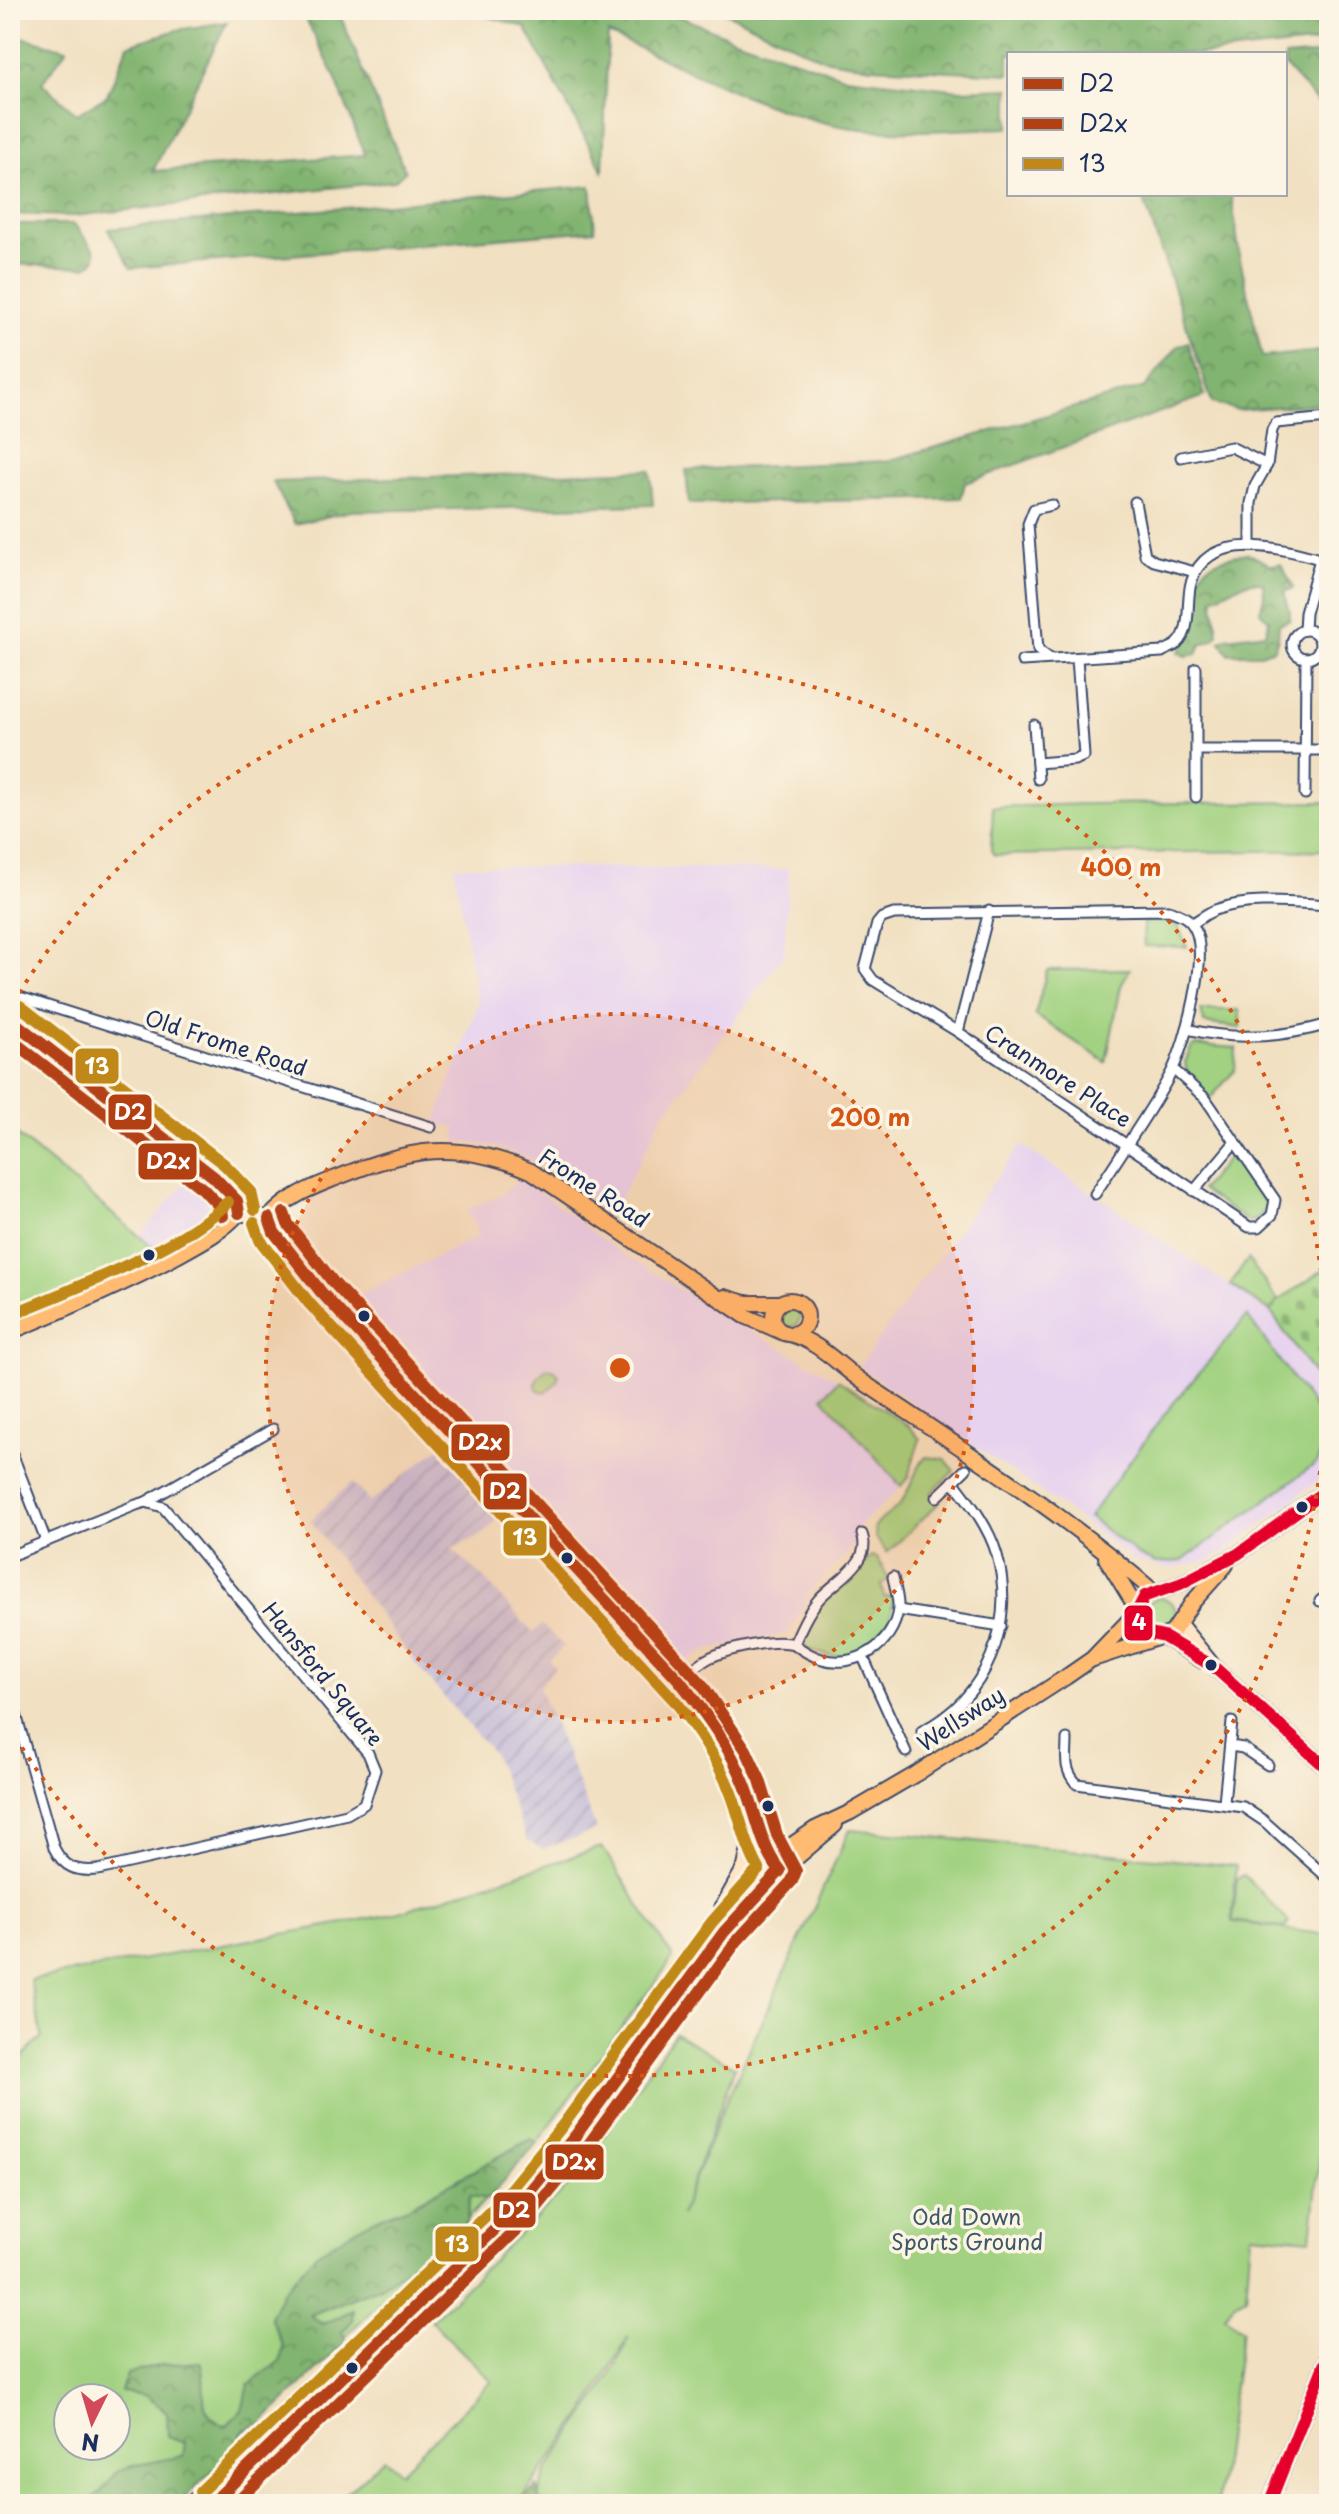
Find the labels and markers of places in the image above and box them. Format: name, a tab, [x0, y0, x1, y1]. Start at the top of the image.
unlabelled marker	[141, 1247, 157, 1263]
unlabelled marker	[356, 1308, 372, 1324]
centre of rings	[606, 1354, 634, 1382]
unlabelled marker	[1294, 1499, 1310, 1515]
unlabelled marker	[559, 1550, 575, 1566]
unlabelled marker	[1203, 1657, 1219, 1673]
unlabelled marker	[760, 1798, 776, 1814]
unlabelled marker	[344, 2360, 360, 2376]

